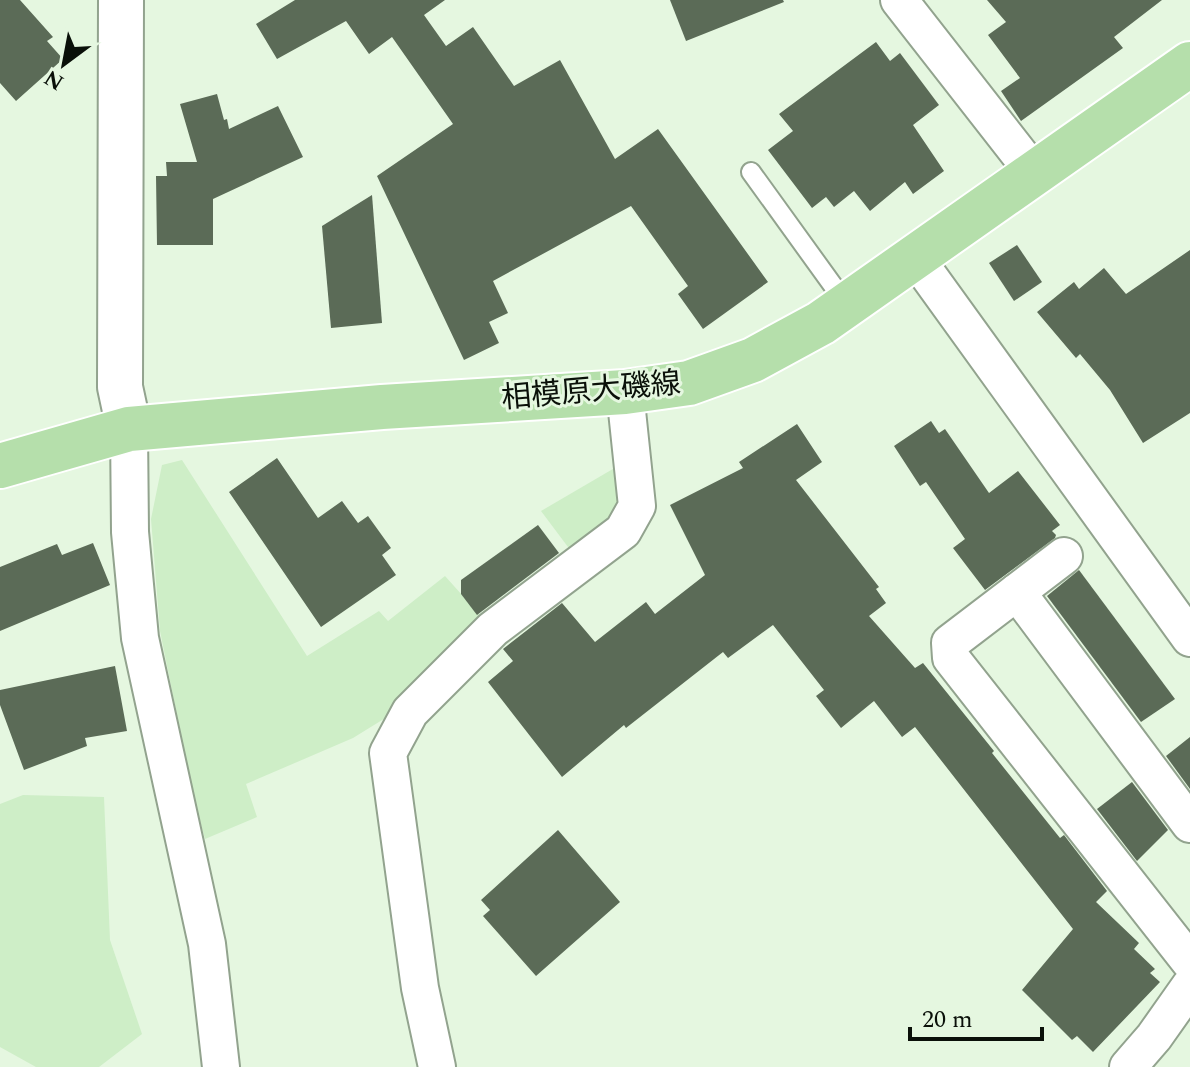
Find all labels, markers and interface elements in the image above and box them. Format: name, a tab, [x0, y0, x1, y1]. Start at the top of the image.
north arrow	[24, 24, 104, 104]
text: N	[38, 61, 71, 98]
street label: 相模原大磯線	[499, 360, 683, 422]
scale bar	[910, 991, 1042, 1041]
text: 20 m	[922, 1002, 973, 1038]

